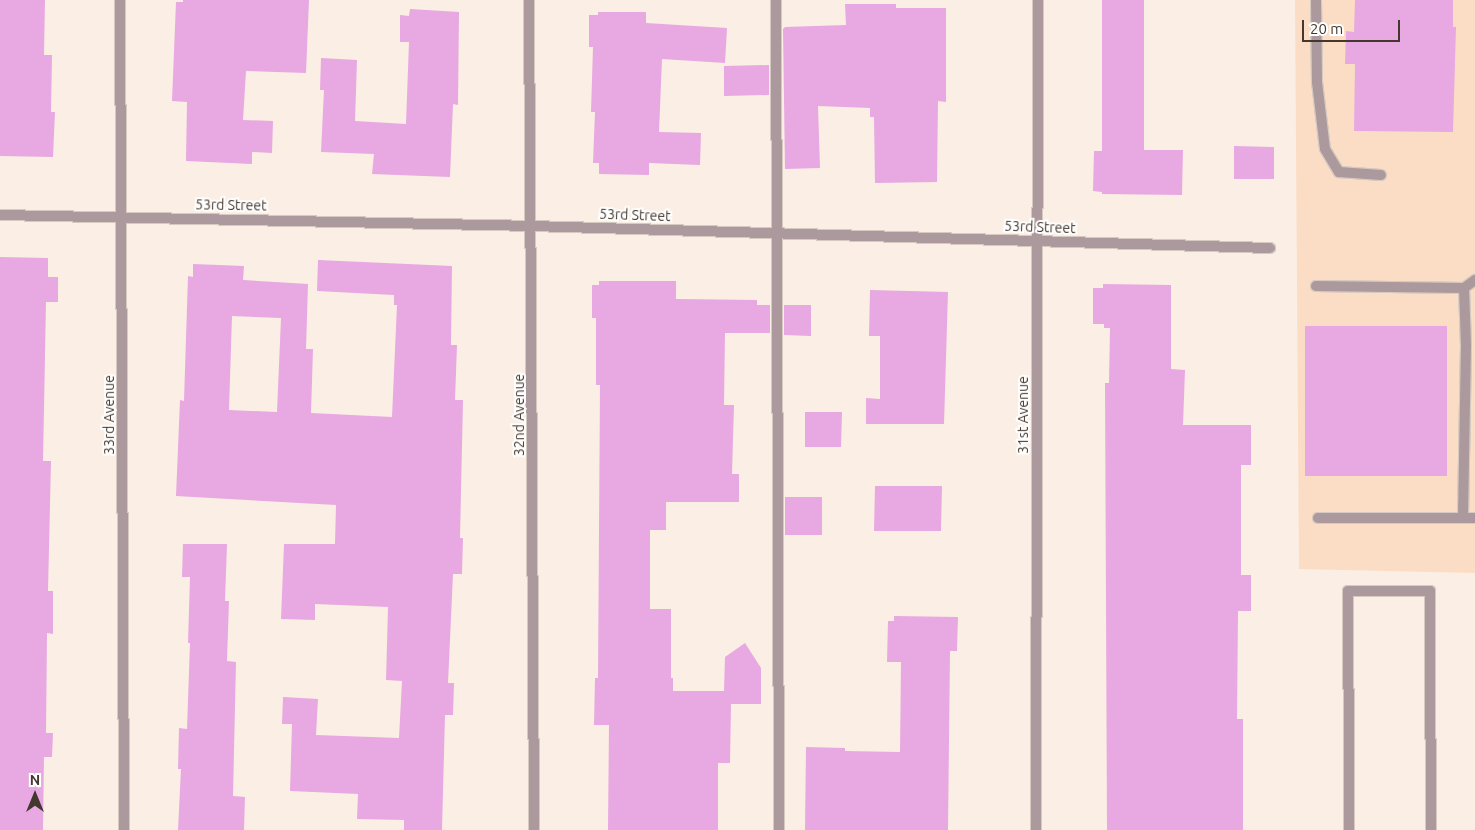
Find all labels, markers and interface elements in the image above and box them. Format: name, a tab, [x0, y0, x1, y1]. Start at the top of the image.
scale bar	[1305, 10, 1402, 42]
text: 20 m	[1310, 20, 1343, 37]
street label: 53rd Street	[195, 196, 267, 214]
street label: 53rd Street	[599, 205, 671, 225]
street label: 53rd Street	[1004, 217, 1076, 237]
street label: 32nd Avenue	[511, 374, 527, 456]
street label: 33rd Avenue	[101, 375, 117, 455]
street label: 31st Avenue	[1015, 376, 1031, 454]
north arrow	[10, 770, 60, 820]
text: N	[30, 772, 40, 788]

